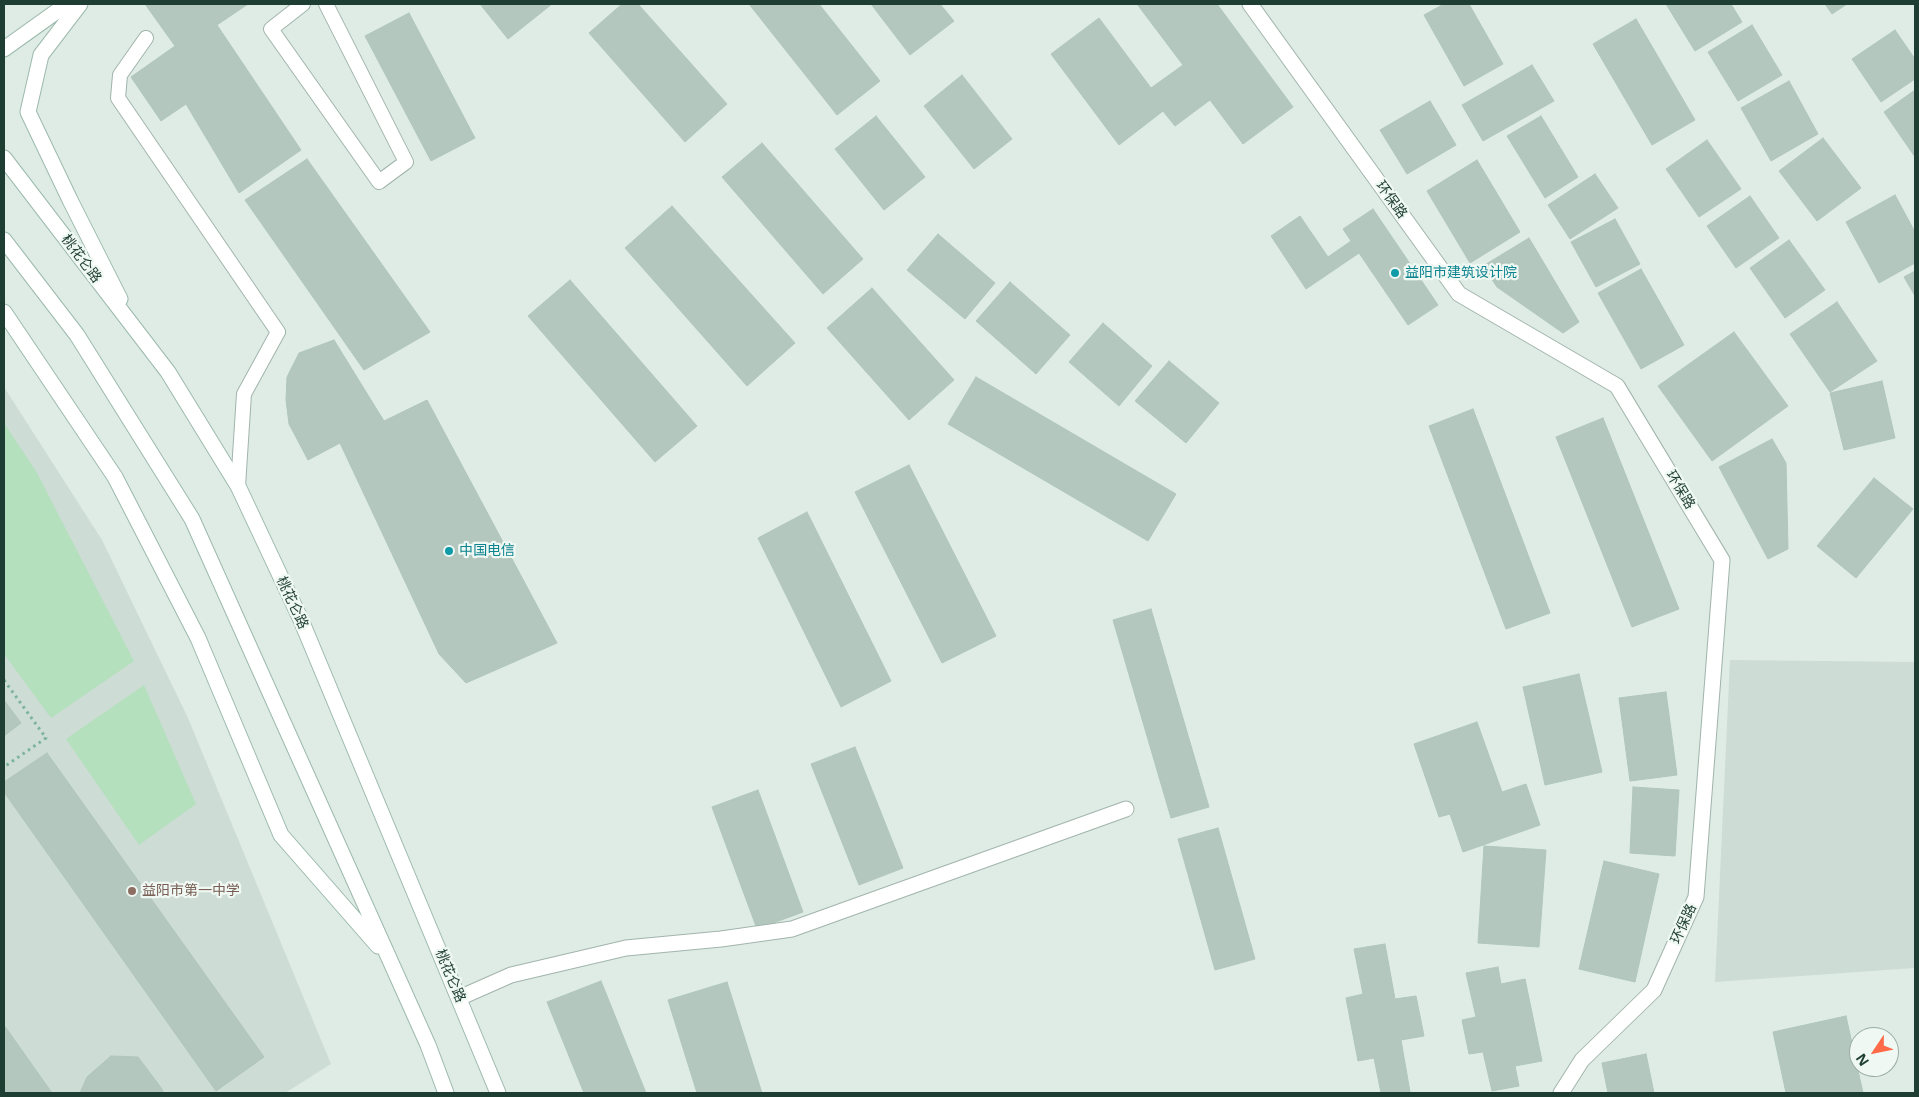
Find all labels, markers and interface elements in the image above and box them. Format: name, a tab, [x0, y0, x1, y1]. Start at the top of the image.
street label: 环保路	[1372, 178, 1410, 222]
street label: 桃花仑路	[57, 232, 105, 286]
place label: 益阳市建筑设计院	[1405, 265, 1517, 281]
marker: 益阳市建筑设计院	[1389, 267, 1401, 279]
street label: 环保路	[1662, 468, 1698, 512]
place label: 中国电信	[459, 543, 515, 559]
marker: 中国电信	[443, 545, 455, 557]
street label: 桃花仑路	[273, 574, 311, 632]
place label: 益阳市第一中学	[142, 883, 240, 899]
marker: 益阳市第一中学	[126, 885, 138, 897]
street label: 环保路	[1668, 901, 1700, 947]
street label: 桃花仑路	[431, 947, 469, 1005]
north arrow	[1849, 1027, 1899, 1077]
text: N	[1851, 1050, 1873, 1070]

